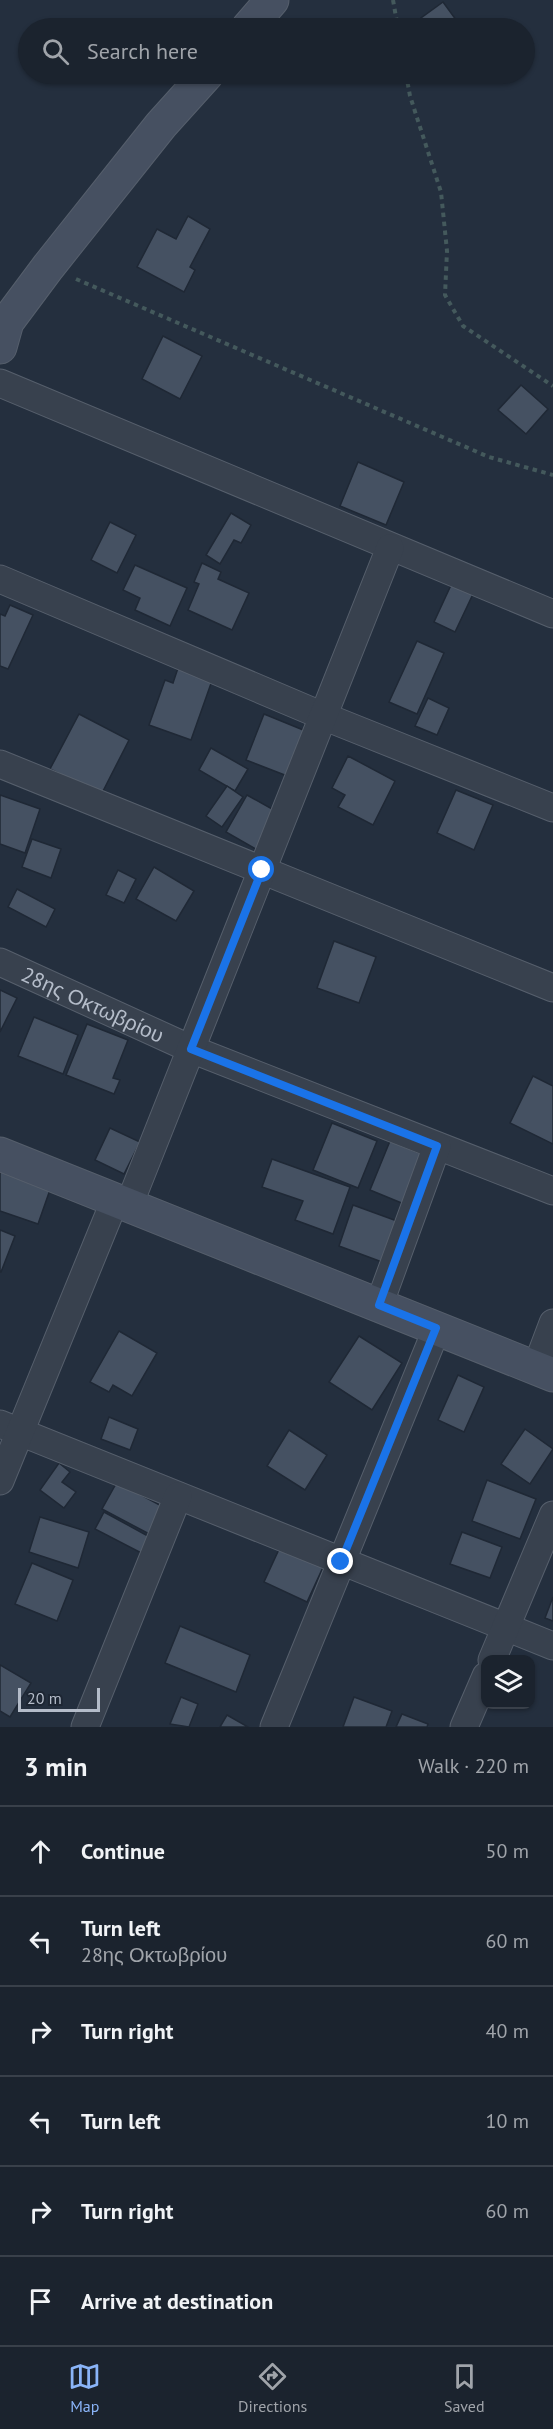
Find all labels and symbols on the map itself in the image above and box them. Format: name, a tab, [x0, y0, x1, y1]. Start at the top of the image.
route start	[248, 856, 274, 882]
street label: 28ης Οκτωβρίου	[17, 960, 168, 1048]
route end	[327, 1548, 353, 1574]
scale bar	[18, 1685, 100, 1712]

